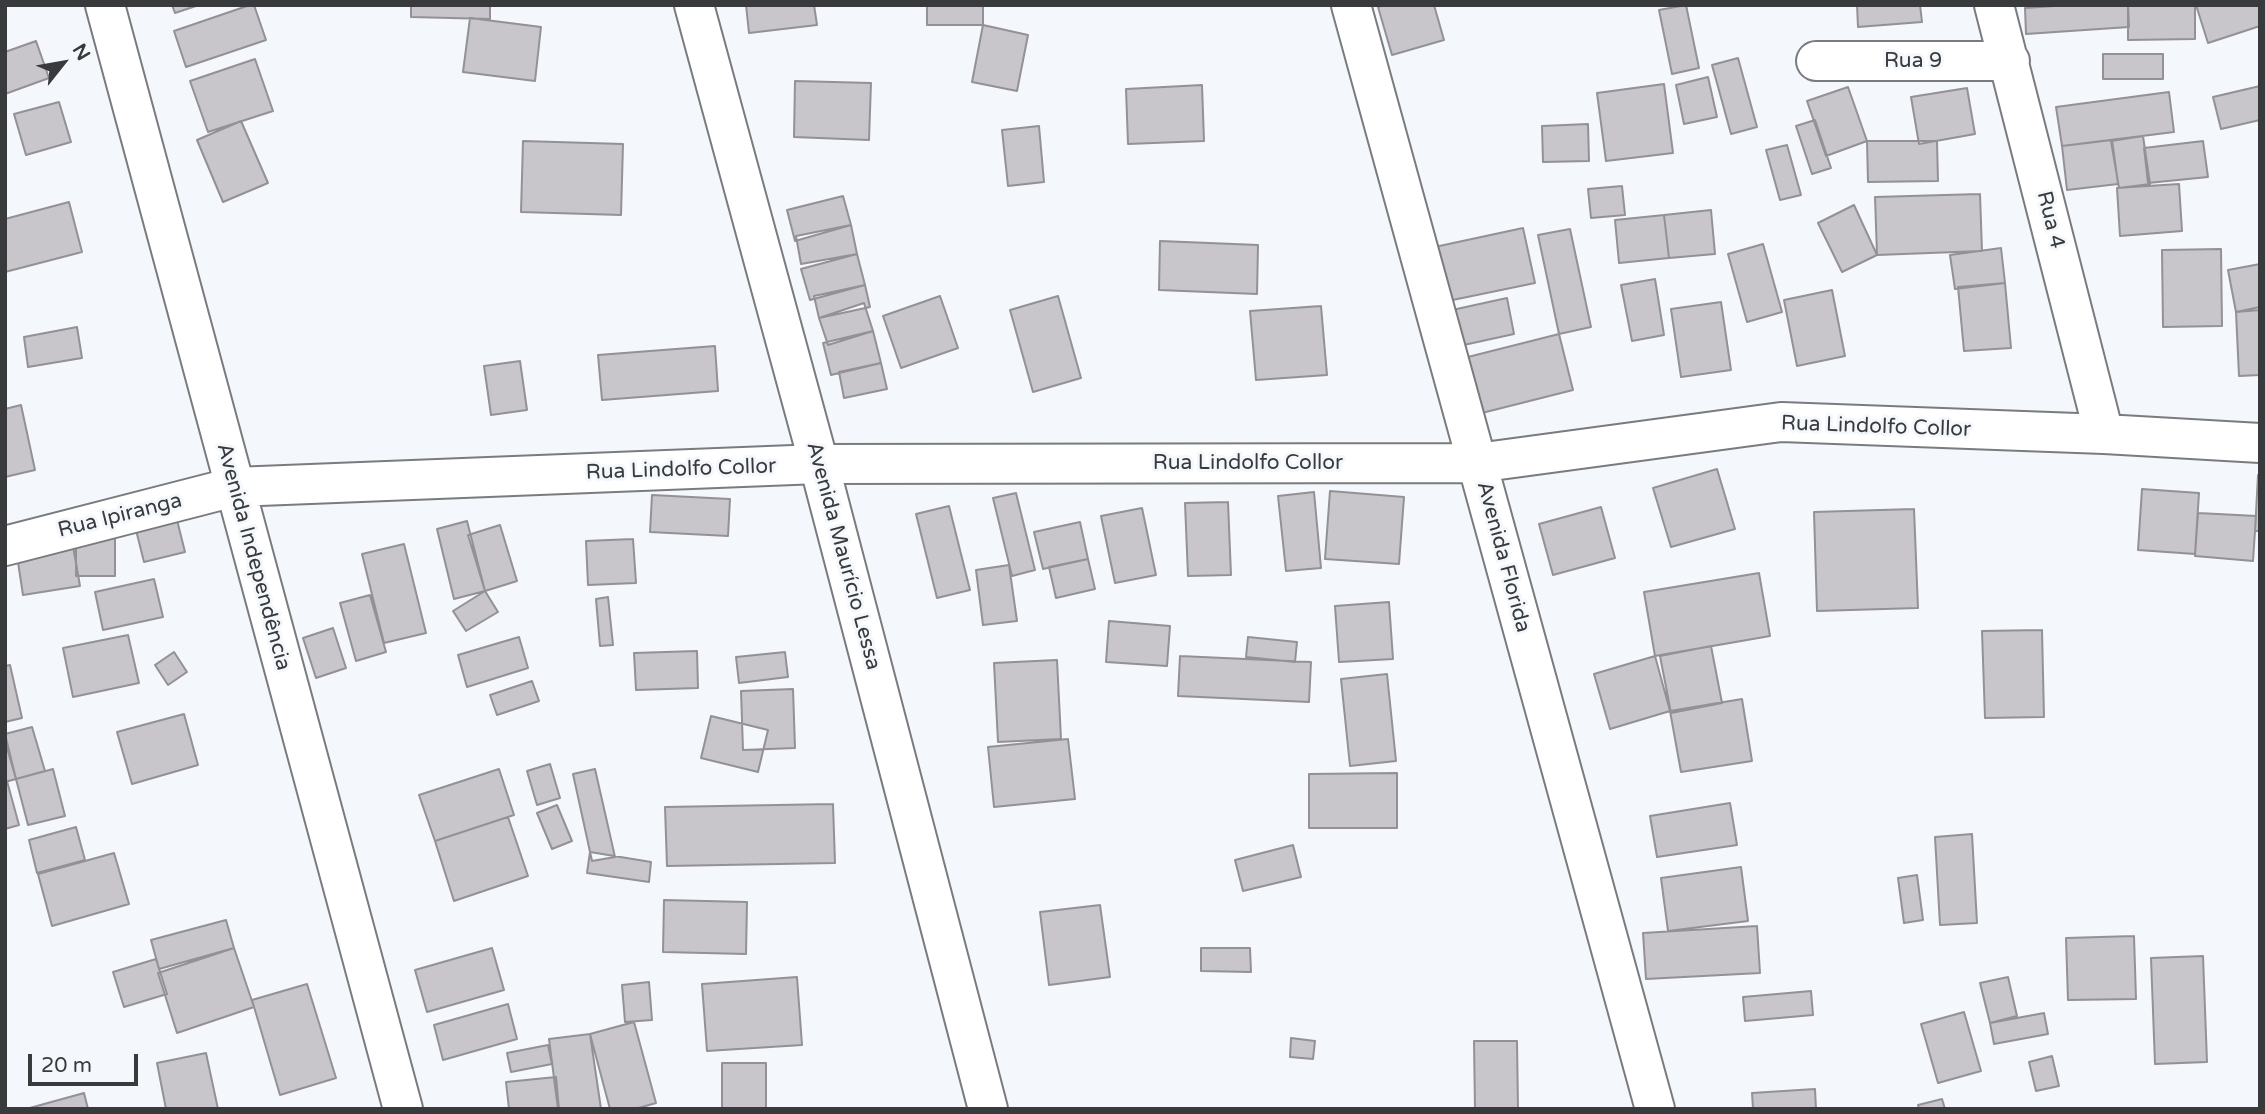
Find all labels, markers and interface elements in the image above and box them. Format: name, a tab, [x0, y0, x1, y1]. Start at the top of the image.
north arrow	[28, 28, 98, 98]
text: N	[68, 40, 94, 64]
street label: Rua 9	[1884, 48, 1942, 74]
street label: Rua 4	[2031, 189, 2069, 251]
street label: Rua Lindolfo Collor	[1780, 411, 1972, 443]
street label: Avenida Maurício Lessa	[800, 439, 886, 673]
street label: Avenida Independência	[211, 441, 295, 673]
street label: Rua Lindolfo Collor	[1153, 450, 1343, 476]
street label: Rua Lindolfo Collor	[585, 454, 777, 486]
street label: Avenida Florida	[1471, 479, 1535, 635]
street label: Rua Ipiranga	[55, 488, 185, 544]
scale bar	[32, 1040, 142, 1084]
text: 20 m	[41, 1053, 92, 1078]

